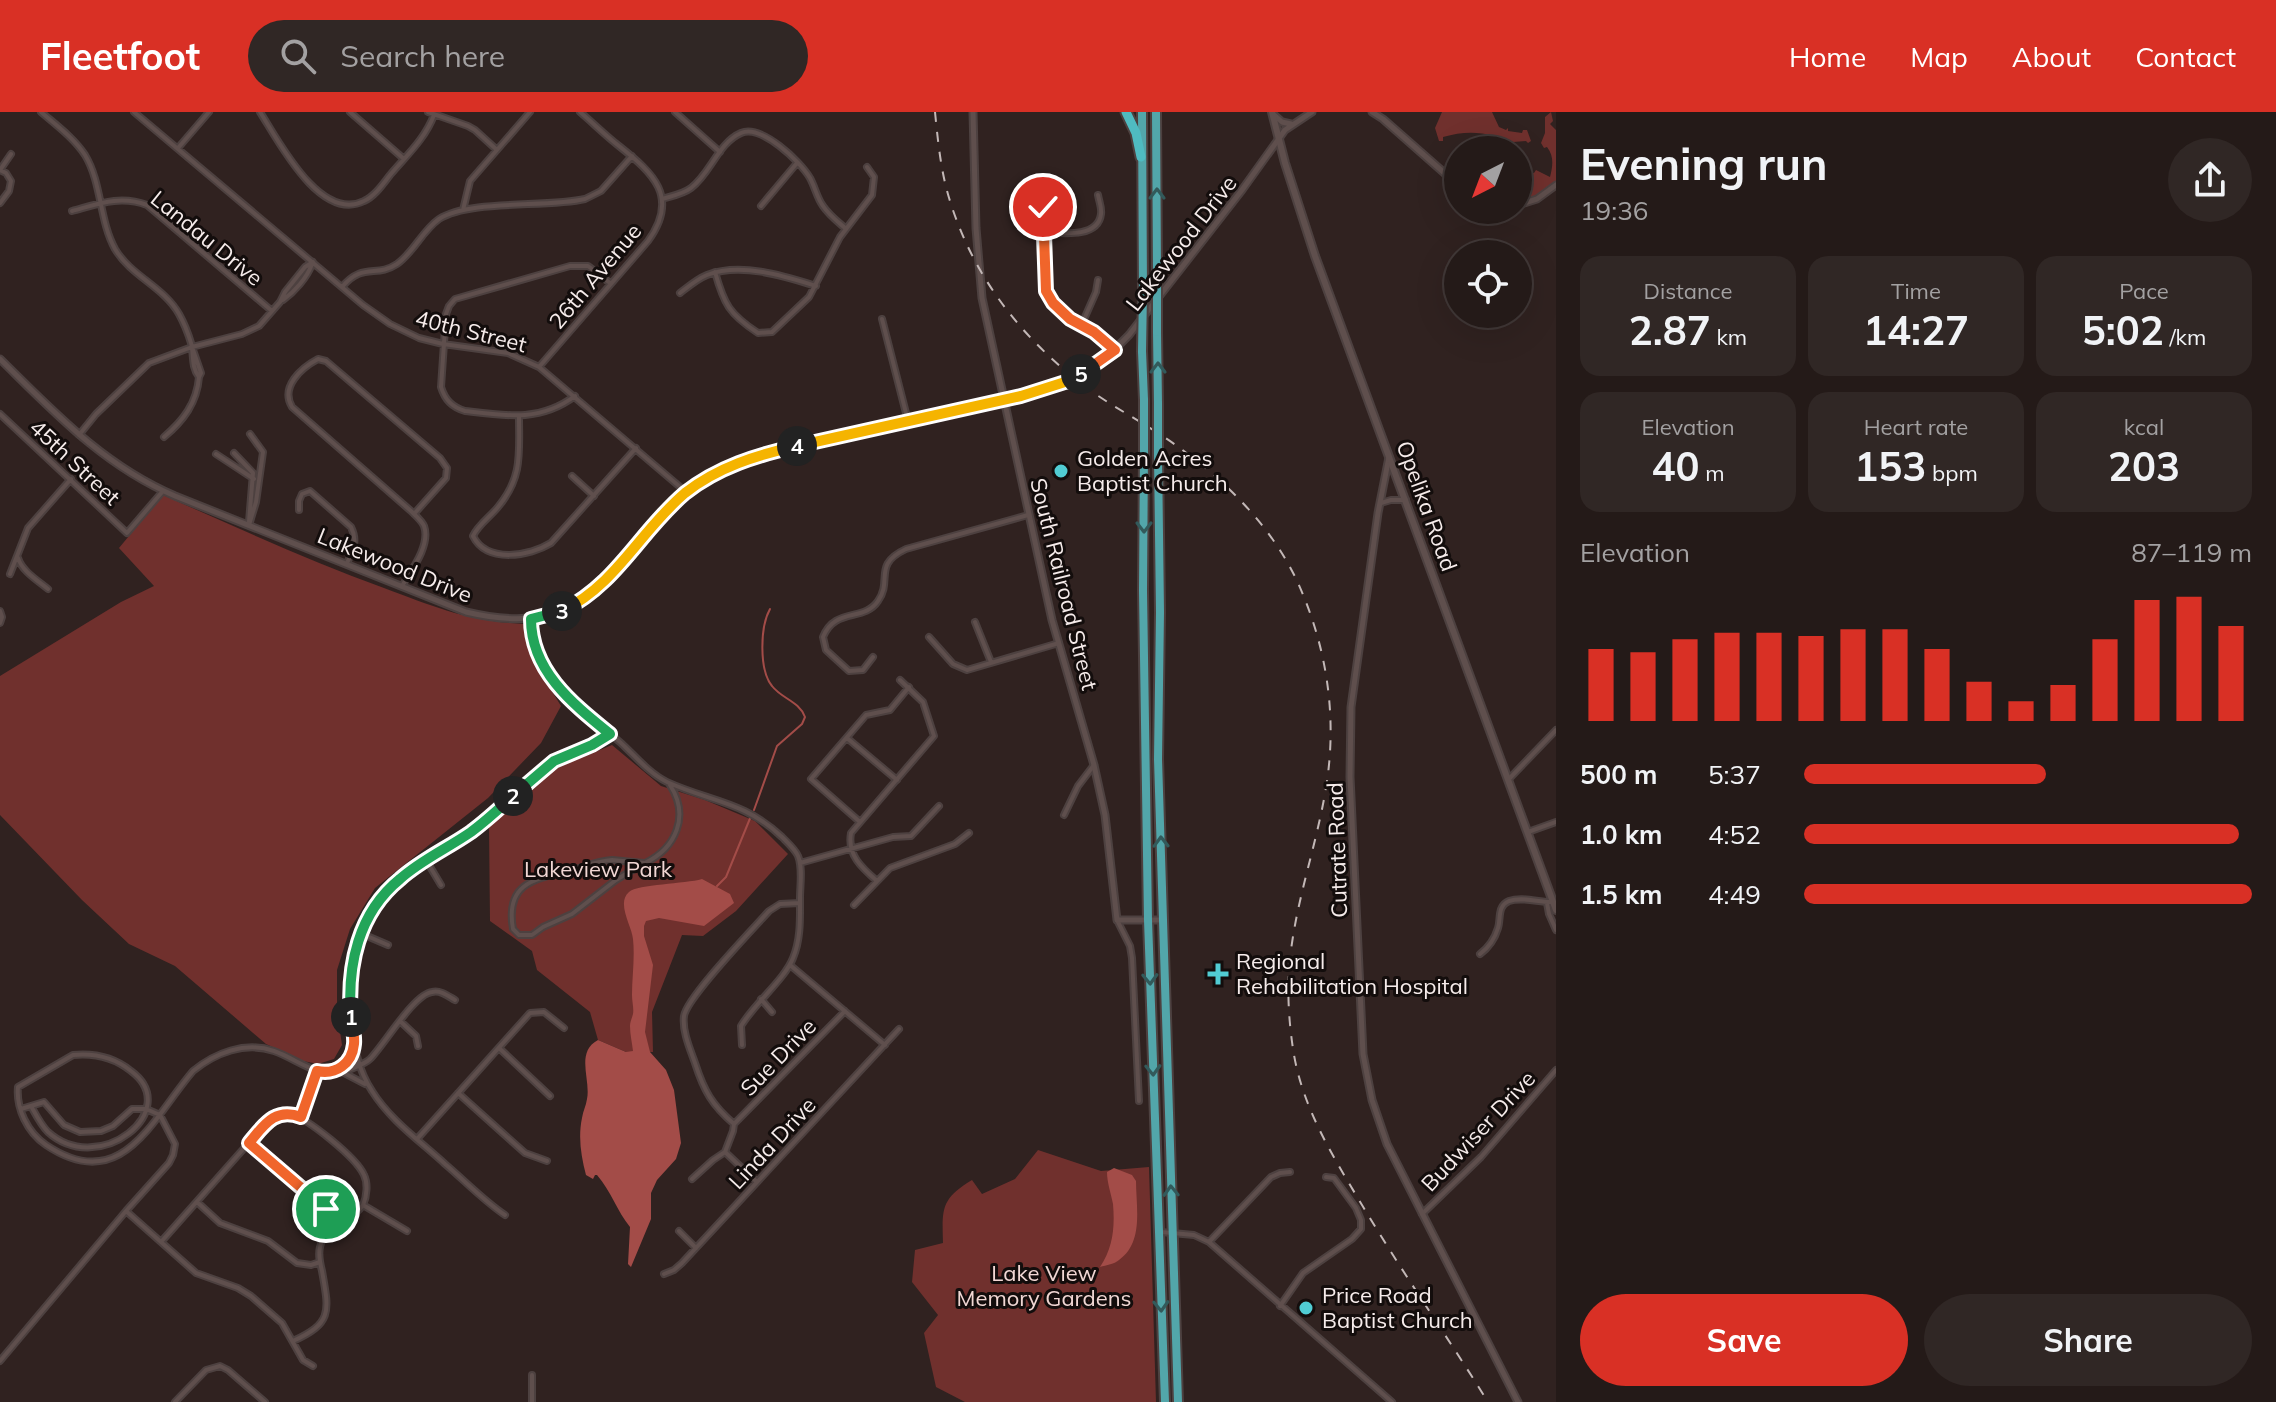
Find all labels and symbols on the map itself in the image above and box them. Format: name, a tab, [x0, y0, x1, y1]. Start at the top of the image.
north arrow	[1444, 136, 1532, 224]
street label: Lakewood Drive	[1119, 170, 1243, 316]
pin	[1009, 173, 1077, 241]
street label: Landau Drive	[145, 184, 269, 292]
one-way arrow	[1148, 187, 1166, 200]
street label: 26th Avenue	[543, 217, 647, 335]
street label: 40th Street	[413, 304, 530, 358]
pin: 5	[1061, 354, 1101, 394]
one-way arrow	[1149, 361, 1167, 374]
street label: 45th Street	[24, 413, 126, 511]
pin: 4	[777, 426, 817, 466]
street label: Opelika Road	[1390, 437, 1464, 575]
place label: Golden Acres Baptist Church	[1077, 444, 1228, 497]
marker: Golden Acres Baptist Church	[1052, 462, 1070, 480]
street label: South Railroad Street	[1024, 475, 1104, 693]
street label: Lakewood Drive	[314, 521, 476, 609]
one-way arrow	[1135, 521, 1153, 534]
pin: 3	[542, 591, 582, 631]
pin: 2	[493, 776, 533, 816]
street label: Cutrate Road	[1321, 782, 1353, 918]
one-way arrow	[1152, 835, 1170, 848]
park label: Lakeview Park	[524, 855, 673, 883]
place label: Regional Rehabilitation Hospital	[1236, 947, 1468, 1000]
marker: Regional Rehabilitation Hospital	[1207, 963, 1229, 985]
one-way arrow	[1142, 973, 1159, 986]
pin: 1	[331, 997, 371, 1037]
street label: Sue Drive	[734, 1012, 822, 1102]
one-way arrow	[1145, 1064, 1162, 1077]
street label: Budwiser Drive	[1415, 1065, 1541, 1197]
street label: Linda Drive	[722, 1091, 822, 1195]
pin	[292, 1175, 360, 1243]
one-way arrow	[1162, 1184, 1180, 1197]
park label: Lake View Memory Gardens	[957, 1259, 1131, 1312]
place label: Price Road Baptist Church	[1322, 1281, 1473, 1334]
marker: Price Road Baptist Church	[1297, 1299, 1315, 1317]
one-way arrow	[1153, 1300, 1170, 1313]

